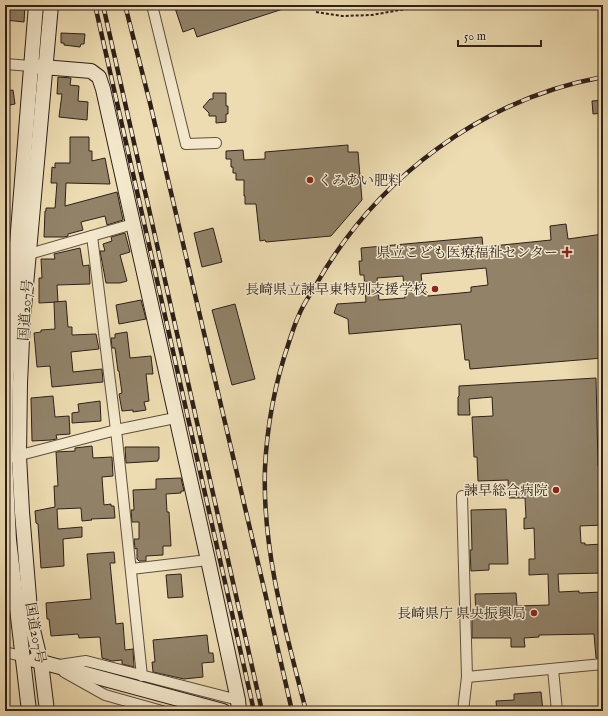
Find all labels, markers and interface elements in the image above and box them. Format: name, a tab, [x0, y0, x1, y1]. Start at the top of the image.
scale bar	[458, 22, 541, 48]
text: 50 m	[464, 29, 486, 44]
place label: くみあい肥料	[318, 172, 402, 190]
marker: くみあい肥料	[305, 175, 315, 185]
place label: 県立こども医療福祉センター	[377, 244, 558, 262]
marker: 県立こども医療福祉センター	[561, 246, 573, 258]
street label: 国道207号	[15, 279, 37, 342]
place label: 長崎県立諫早東特別支援学校	[245, 281, 427, 299]
marker: 長崎県立諫早東特別支援学校	[430, 284, 440, 294]
place label: 諫早総合病院	[464, 482, 548, 500]
marker: 諫早総合病院	[551, 485, 561, 495]
street label: 国道207号	[21, 601, 49, 665]
place label: 長崎県庁 県央振興局	[397, 605, 526, 623]
marker: 長崎県庁 県央振興局	[529, 608, 539, 618]

